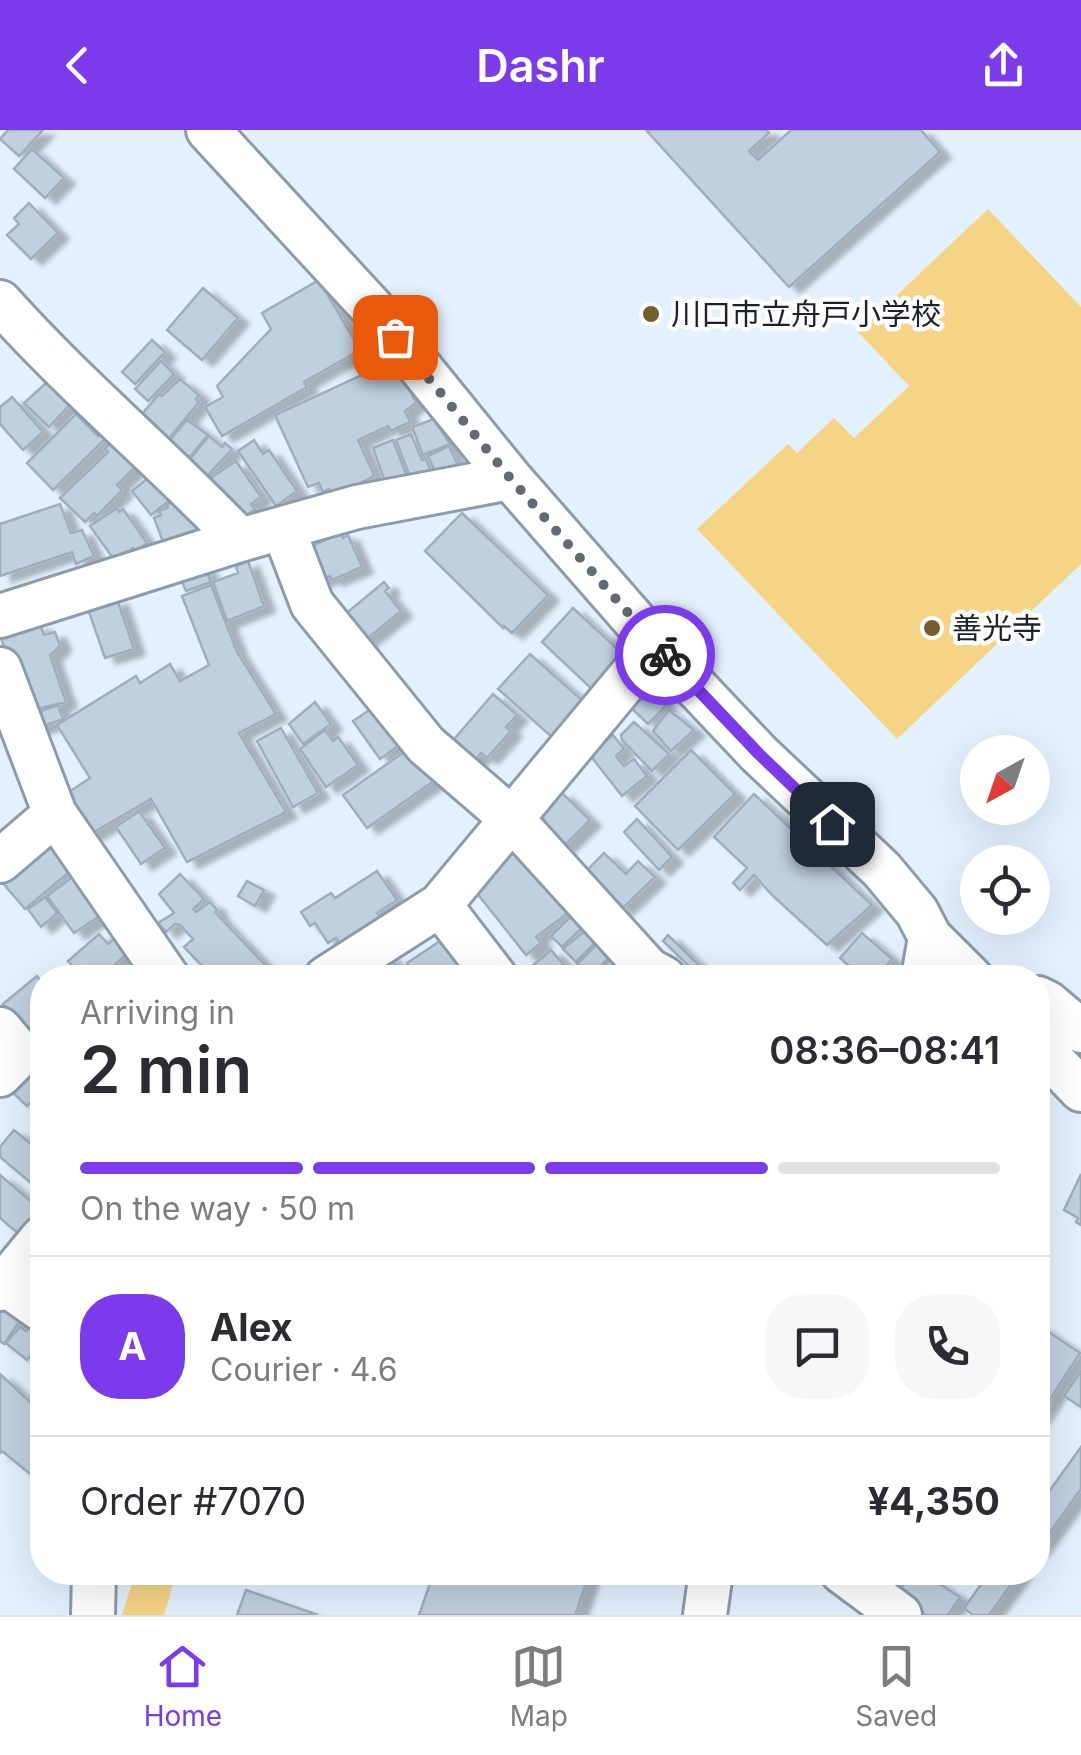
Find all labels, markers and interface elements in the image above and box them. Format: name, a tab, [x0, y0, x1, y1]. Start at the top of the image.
icon: back	[50, 38, 105, 93]
text: Dashr	[476, 38, 605, 93]
icon: share	[976, 38, 1031, 93]
pin	[353, 295, 438, 380]
place label: 川口市立舟戸小学校	[671, 296, 941, 332]
marker: 川口市立舟戸小学校	[640, 303, 662, 325]
icon: bag	[368, 310, 423, 365]
courier	[615, 605, 715, 705]
place label: 善光寺	[952, 610, 1042, 646]
marker: 善光寺	[921, 617, 943, 639]
icon: bike	[638, 628, 693, 683]
north arrow	[960, 735, 1050, 825]
map controls	[960, 735, 1050, 935]
pin	[790, 782, 875, 867]
icon: home	[805, 797, 860, 852]
button: locate	[960, 845, 1050, 935]
text: Arriving in	[80, 993, 235, 1032]
text: 08:36–08:41	[769, 1027, 1000, 1073]
text: 2 min	[80, 1030, 252, 1109]
text: On the way · 50 m	[80, 1189, 355, 1228]
button: chat	[765, 1294, 870, 1399]
button: phone	[895, 1294, 1000, 1399]
text: Alex	[210, 1304, 293, 1350]
text: A	[118, 1323, 147, 1369]
text: Courier · 4.6	[210, 1350, 398, 1389]
text: Order #7070	[80, 1478, 306, 1524]
text: ¥4,350	[868, 1478, 1000, 1524]
tab: Home	[144, 1639, 222, 1733]
tab: Map	[510, 1639, 568, 1733]
tab: Saved	[855, 1639, 937, 1733]

